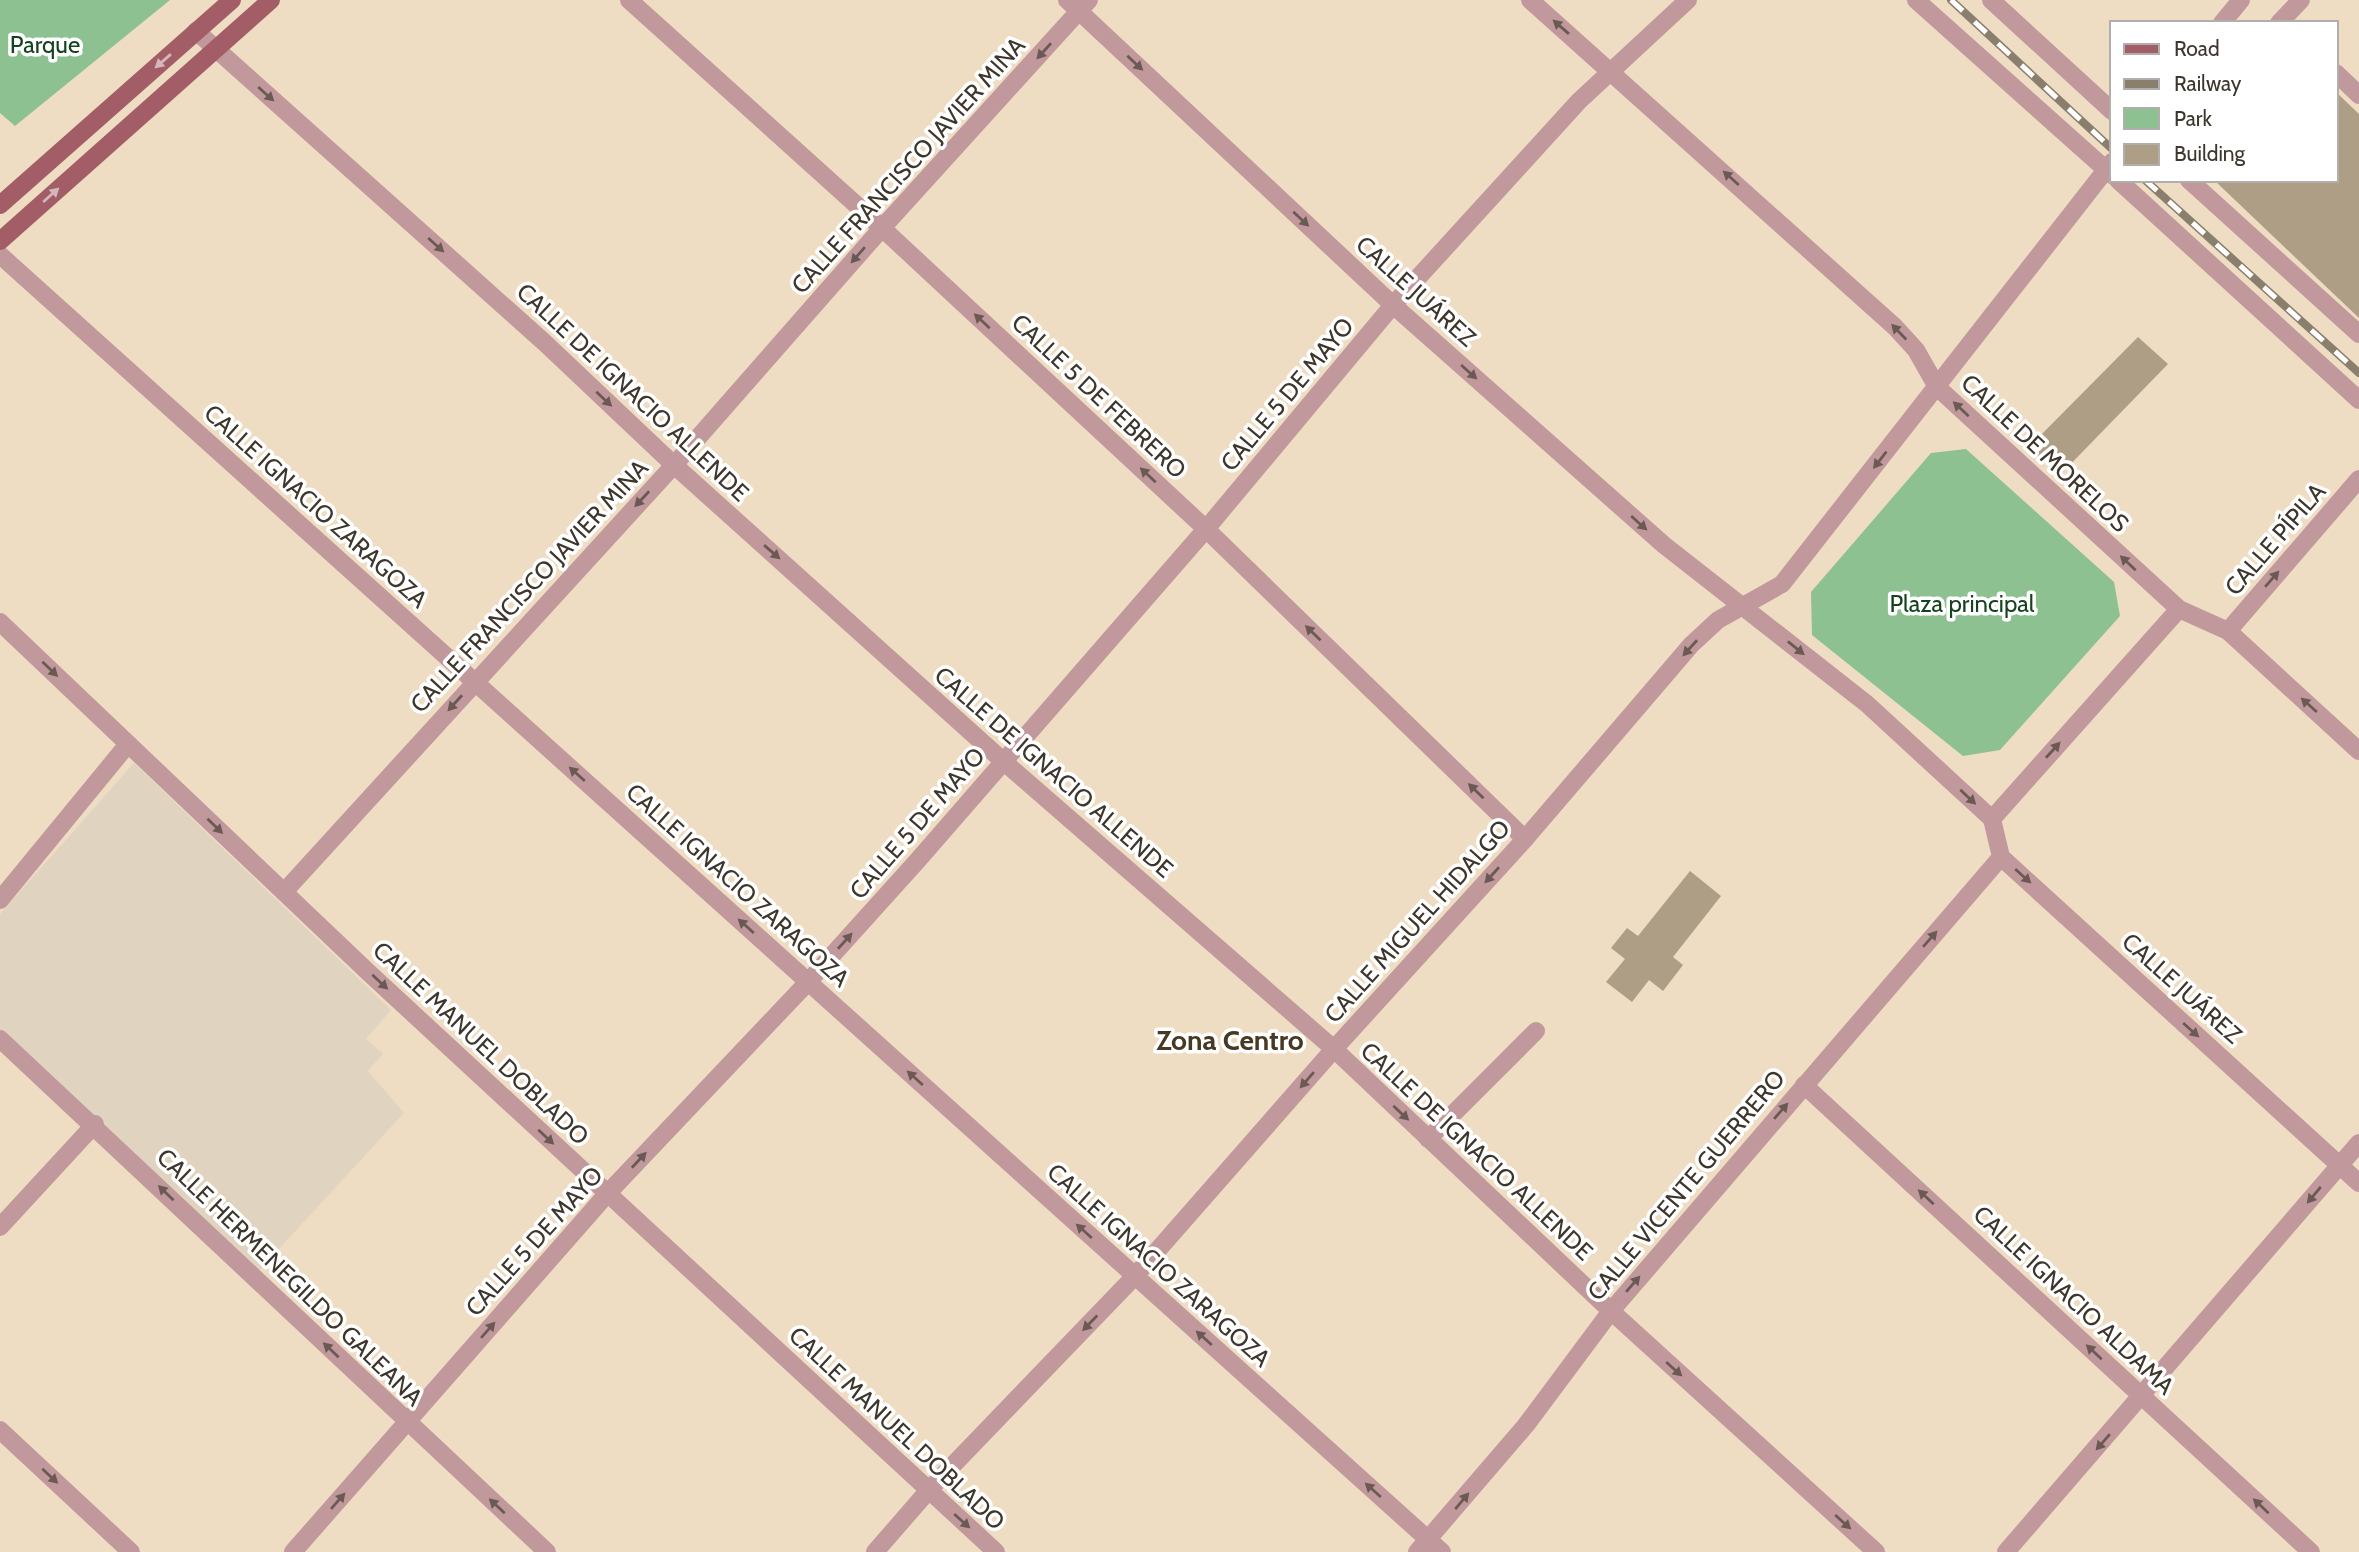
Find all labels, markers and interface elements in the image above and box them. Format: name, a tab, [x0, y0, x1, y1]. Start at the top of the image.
one-way arrow	[1552, 19, 1570, 35]
legend	[2110, 21, 2338, 182]
park label: Parque	[10, 30, 80, 59]
street label: CALLE FRANCISCO JAVIER MINA	[785, 31, 1031, 299]
text: Road	[2174, 36, 2220, 61]
one-way arrow	[1036, 42, 1052, 60]
one-way arrow	[154, 53, 171, 69]
one-way arrow	[1126, 55, 1144, 71]
text: Railway	[2174, 71, 2242, 96]
one-way arrow	[257, 86, 275, 102]
text: Park	[2174, 106, 2212, 131]
text: Building	[2174, 141, 2246, 166]
one-way arrow	[1723, 171, 1740, 187]
one-way arrow	[42, 187, 60, 203]
one-way arrow	[1292, 210, 1309, 226]
street label: CALLE JUÁREZ	[1350, 230, 1482, 353]
one-way arrow	[427, 237, 444, 253]
one-way arrow	[851, 247, 866, 264]
street label: CALLE DE IGNACIO ALLENDE	[511, 277, 755, 507]
street label: CALLE 5 DE FEBRERO	[1006, 308, 1192, 484]
street label: CALLE 5 DE MAYO	[1214, 312, 1360, 476]
one-way arrow	[974, 313, 991, 329]
one-way arrow	[1890, 323, 1907, 340]
one-way arrow	[1460, 364, 1478, 380]
street label: CALLE DE MORELOS	[1955, 368, 2135, 538]
one-way arrow	[595, 390, 612, 406]
street label: CALLE IGNACIO ZARAGOZA	[199, 398, 434, 614]
one-way arrow	[1952, 401, 1970, 417]
one-way arrow	[1872, 451, 1887, 469]
street label: CALLE FRANCISCO JAVIER MINA	[404, 453, 654, 718]
one-way arrow	[1140, 468, 1157, 484]
street label: CALLE PÍPILA	[2219, 477, 2332, 601]
one-way arrow	[634, 490, 650, 508]
one-way arrow	[1630, 515, 1648, 531]
one-way arrow	[763, 544, 781, 560]
one-way arrow	[2119, 555, 2137, 571]
one-way arrow	[2264, 571, 2279, 588]
park label: Plaza principal	[1889, 589, 2035, 618]
one-way arrow	[1304, 624, 1321, 641]
one-way arrow	[1682, 639, 1698, 656]
one-way arrow	[1787, 640, 1805, 655]
street label: CALLE DE IGNACIO ALLENDE	[929, 660, 1179, 884]
one-way arrow	[41, 661, 58, 678]
one-way arrow	[447, 694, 463, 712]
one-way arrow	[2300, 697, 2318, 713]
street label: CALLE 5 DE MAYO	[843, 741, 991, 905]
one-way arrow	[2045, 741, 2061, 759]
one-way arrow	[569, 766, 586, 782]
street label: CALLE IGNACIO ZARAGOZA	[621, 777, 856, 993]
one-way arrow	[1468, 784, 1485, 800]
one-way arrow	[1959, 789, 1977, 805]
street label: CALLE MIGUEL HIDALGO	[1318, 814, 1516, 1028]
one-way arrow	[206, 817, 223, 834]
one-way arrow	[1484, 866, 1500, 884]
one-way arrow	[2014, 868, 2031, 884]
one-way arrow	[737, 918, 755, 934]
street label: CALLE JUÁREZ	[2116, 927, 2248, 1050]
one-way arrow	[1922, 930, 1938, 948]
one-way arrow	[837, 932, 853, 949]
street label: CALLE MANUEL DOBLADO	[367, 935, 595, 1151]
one-way arrow	[371, 974, 388, 990]
one-way arrow	[2182, 1021, 2199, 1037]
district label: Zona Centro	[1156, 1023, 1304, 1057]
street label: CALLE DE IGNACIO ALLENDE	[1355, 1036, 1599, 1266]
street label: CALLE VICENTE GUERRERO	[1581, 1064, 1791, 1306]
one-way arrow	[907, 1071, 924, 1087]
one-way arrow	[1299, 1071, 1315, 1089]
one-way arrow	[1773, 1103, 1788, 1120]
one-way arrow	[1392, 1104, 1409, 1120]
one-way arrow	[537, 1129, 554, 1145]
street label: CALLE HERMENEGILDO GALEANA	[151, 1142, 429, 1412]
one-way arrow	[631, 1152, 647, 1169]
street label: CALLE IGNACIO ZARAGOZA	[1042, 1157, 1277, 1373]
street label: CALLE 5 DE MAYO	[459, 1160, 609, 1322]
one-way arrow	[158, 1186, 175, 1202]
one-way arrow	[2307, 1186, 2322, 1203]
one-way arrow	[1917, 1189, 1935, 1205]
street label: CALLE IGNACIO ALDAMA	[1968, 1199, 2181, 1401]
one-way arrow	[1076, 1223, 1093, 1239]
one-way arrow	[1625, 1276, 1640, 1293]
one-way arrow	[1083, 1314, 1099, 1331]
street label: CALLE MANUEL DOBLADO	[783, 1320, 1011, 1536]
one-way arrow	[480, 1321, 496, 1339]
one-way arrow	[1195, 1330, 1213, 1346]
one-way arrow	[322, 1342, 340, 1358]
one-way arrow	[2086, 1344, 2103, 1360]
one-way arrow	[1665, 1361, 1683, 1377]
one-way arrow	[2096, 1434, 2111, 1451]
one-way arrow	[41, 1468, 58, 1484]
one-way arrow	[1364, 1482, 1382, 1498]
one-way arrow	[330, 1492, 346, 1510]
one-way arrow	[1454, 1492, 1470, 1510]
one-way arrow	[489, 1498, 506, 1514]
one-way arrow	[2253, 1498, 2270, 1514]
one-way arrow	[953, 1513, 970, 1529]
one-way arrow	[1834, 1513, 1851, 1529]

